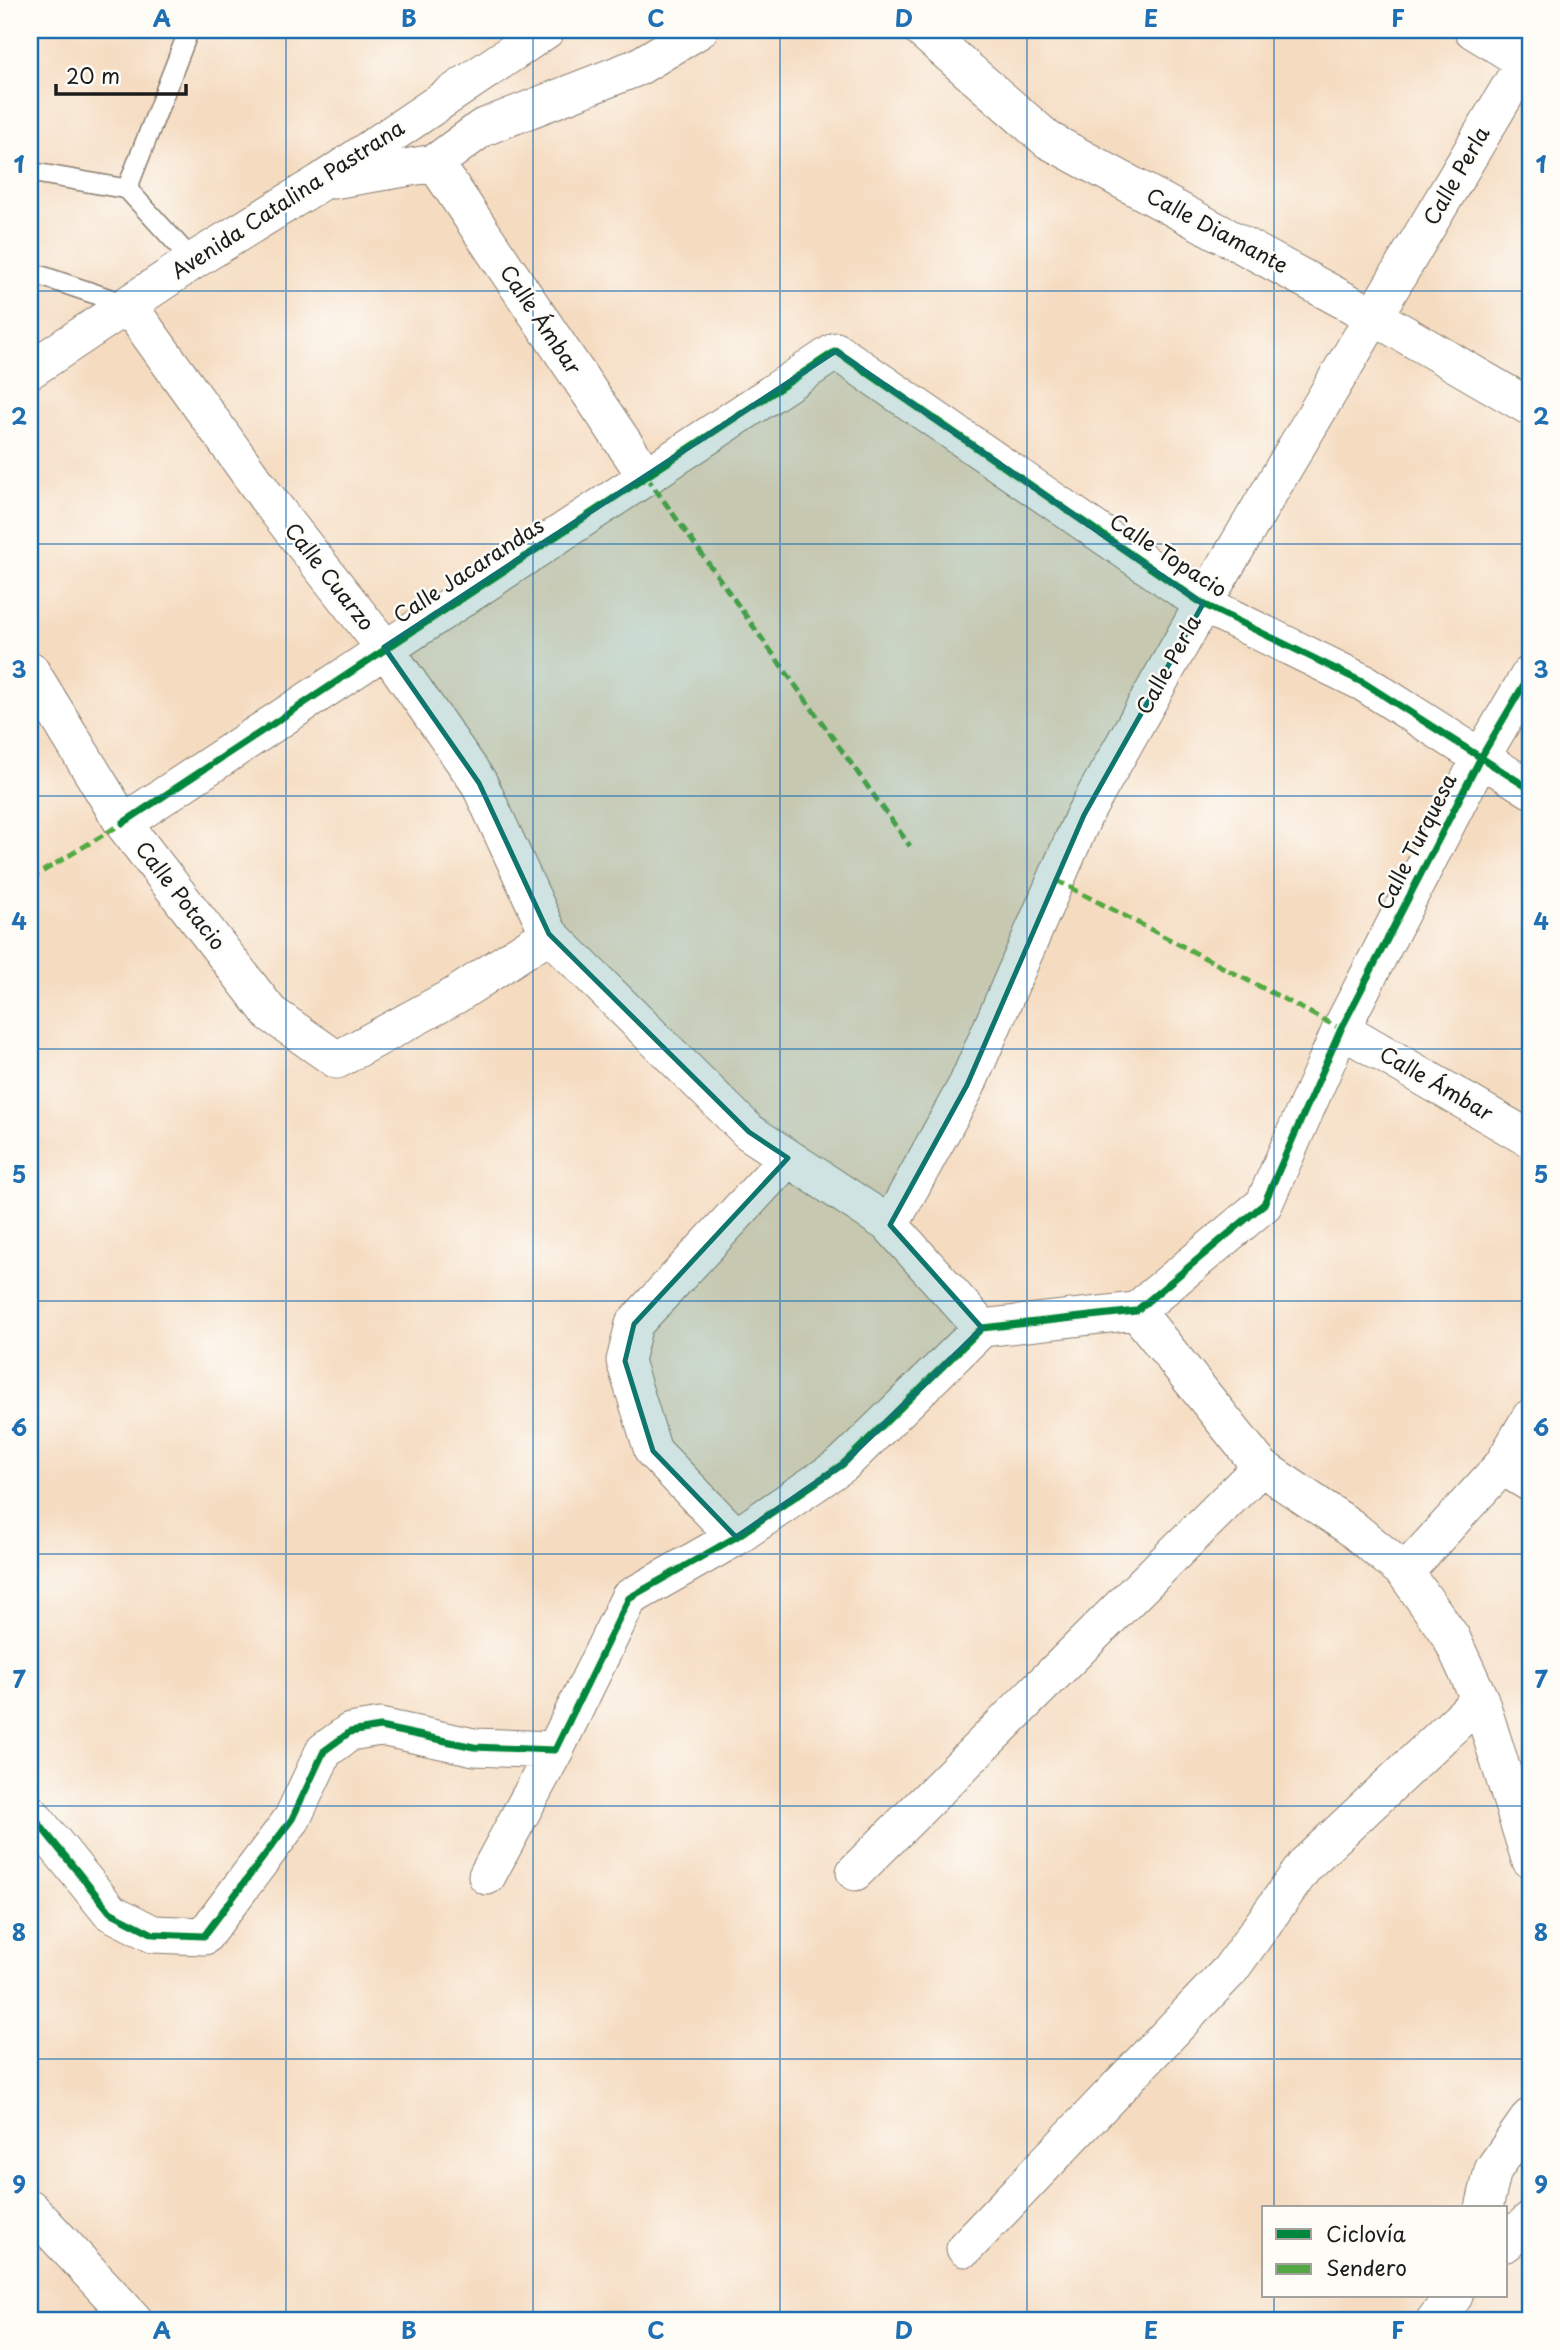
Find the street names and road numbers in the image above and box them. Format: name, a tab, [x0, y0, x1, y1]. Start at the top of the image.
street label: Avenida Catalina Pastrana	[164, 110, 410, 286]
street label: Calle Perla	[1414, 119, 1497, 230]
street label: Calle Diamante	[1141, 178, 1295, 280]
street label: Calle Ámbar	[493, 258, 591, 381]
street label: Calle Topacio	[1104, 504, 1234, 604]
street label: Calle Jacarandas	[386, 508, 550, 630]
street label: Calle Cuarzo	[278, 515, 383, 637]
street label: Calle Perla	[1127, 608, 1208, 720]
street label: Calle Turquesa	[1367, 767, 1463, 915]
street label: Calle Potacio	[129, 833, 234, 956]
street label: Calle Ámbar	[1374, 1037, 1500, 1128]

